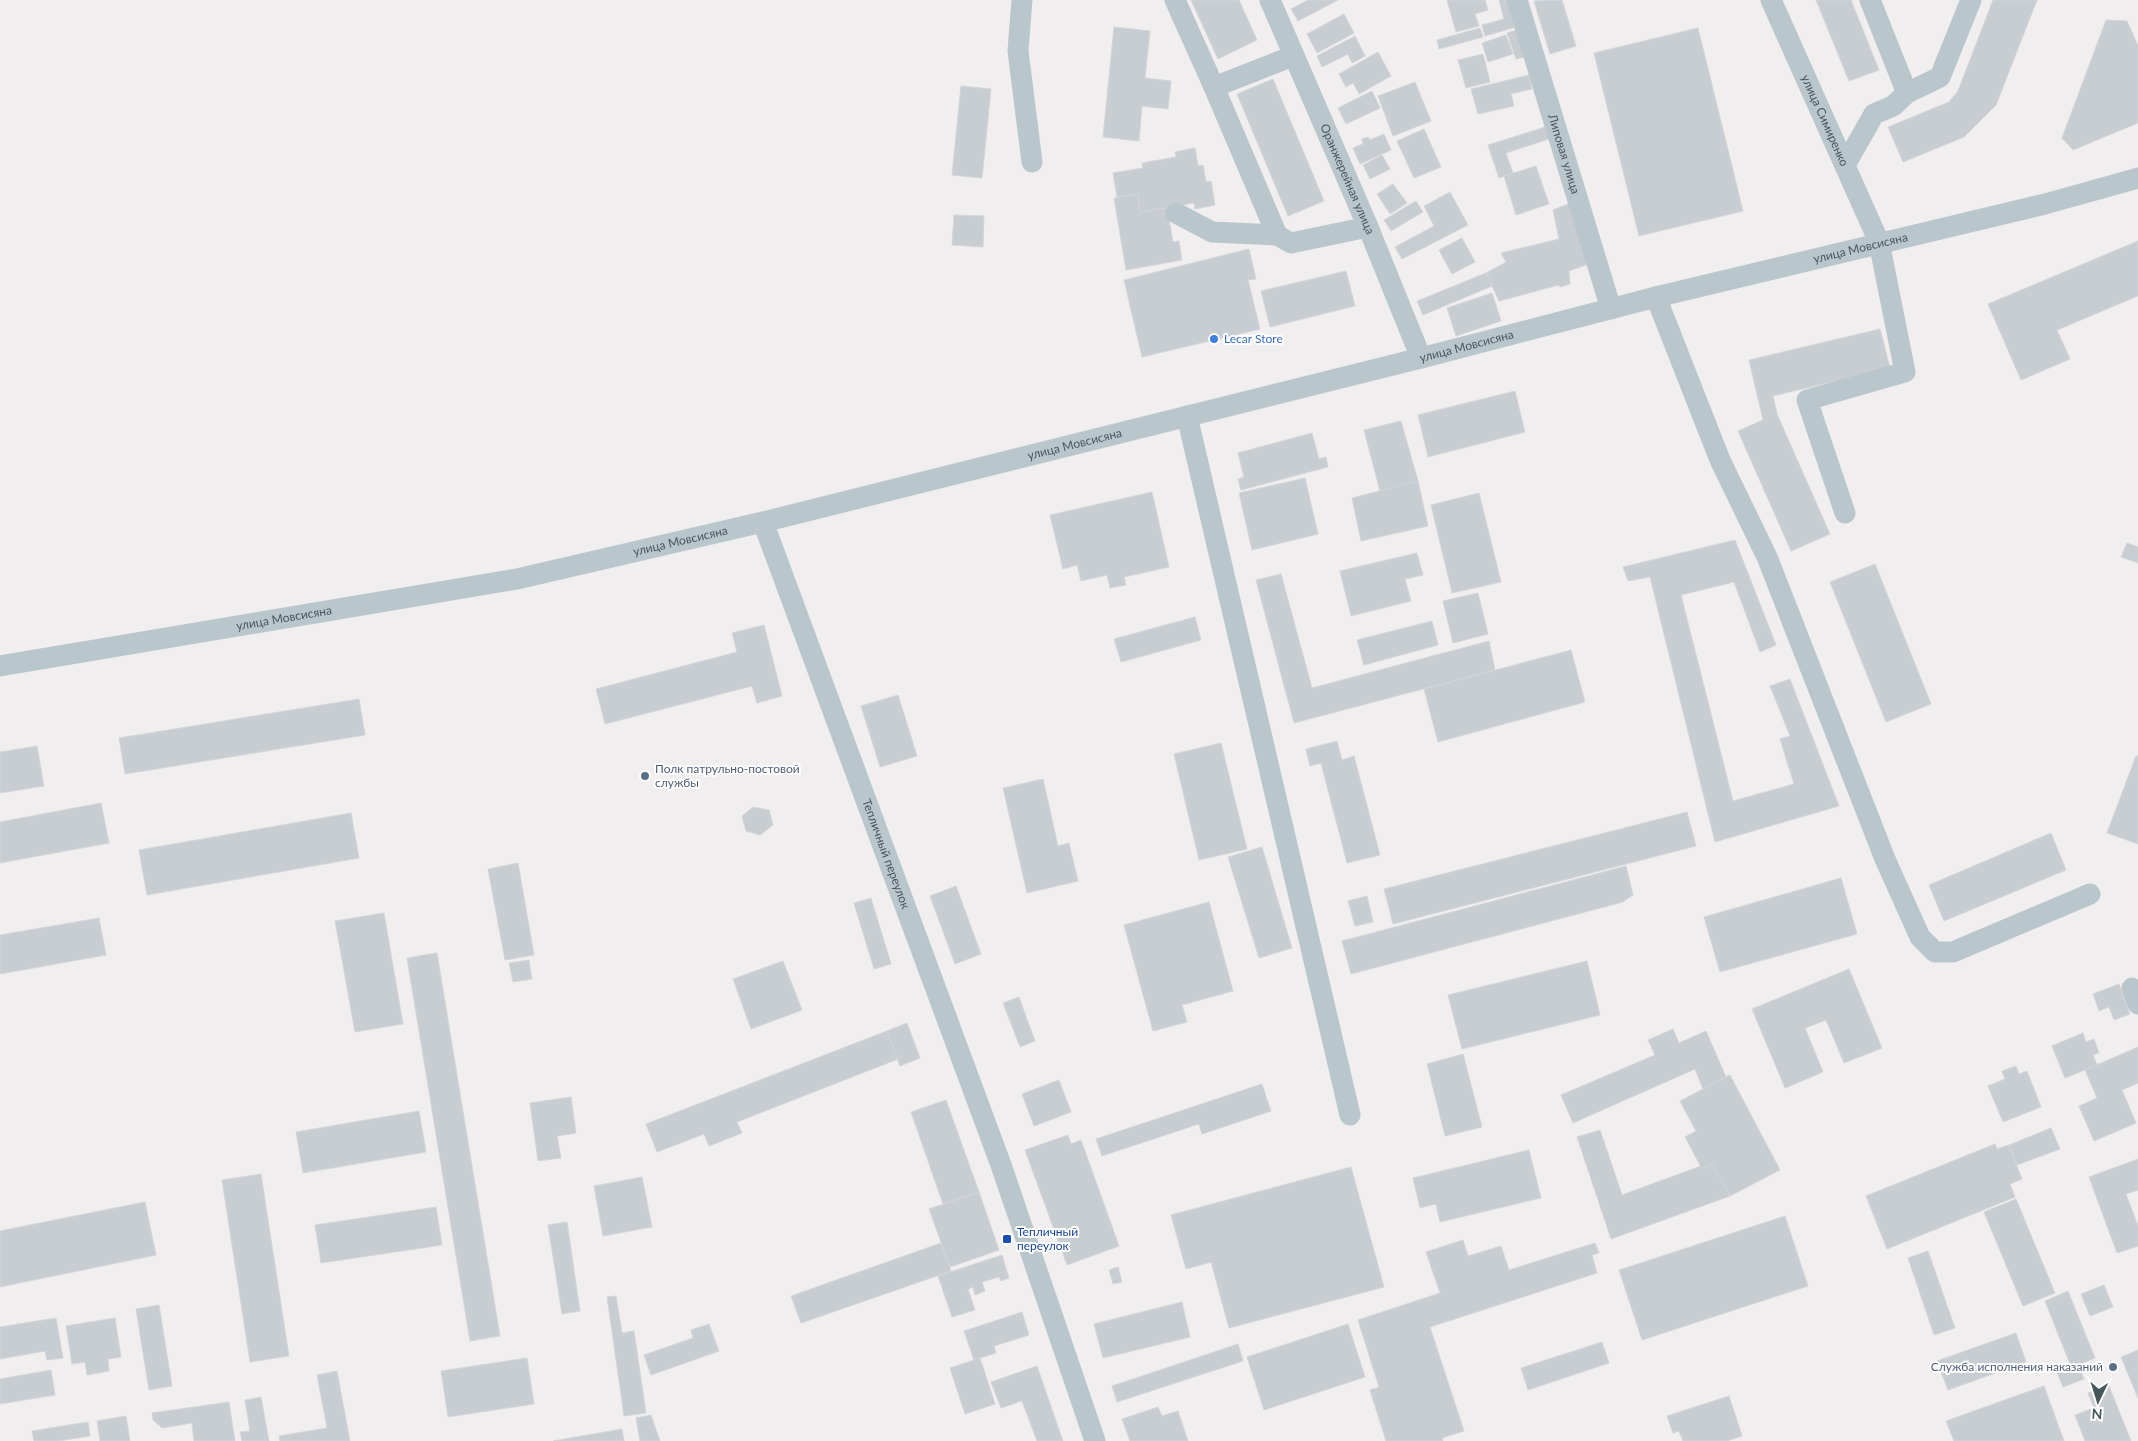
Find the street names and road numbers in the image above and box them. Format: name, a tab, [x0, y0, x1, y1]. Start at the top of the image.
street label: улица Симиренко	[1798, 72, 1852, 169]
street label: Липовая улица	[1545, 111, 1584, 196]
street label: Оранжерейная улица	[1317, 121, 1378, 236]
street label: улица Мовсисяна	[1812, 229, 1909, 266]
street label: улица Мовсисяна	[1418, 326, 1515, 365]
street label: улица Мовсисяна	[1026, 425, 1123, 463]
street label: улица Мовсисяна	[632, 522, 729, 559]
street label: улица Мовсисяна	[235, 602, 333, 633]
street label: Тепличный переулок	[859, 797, 914, 912]

